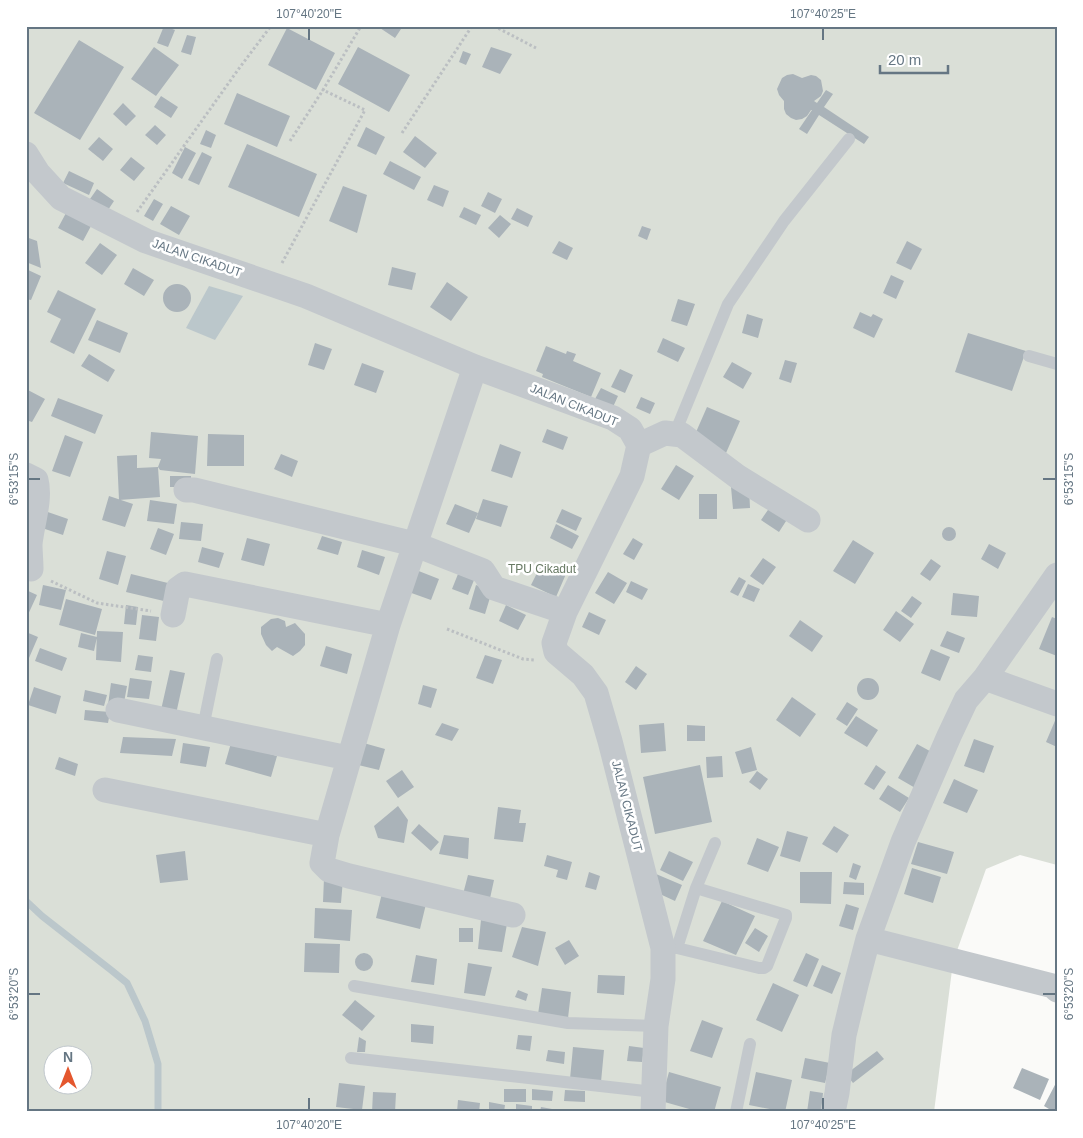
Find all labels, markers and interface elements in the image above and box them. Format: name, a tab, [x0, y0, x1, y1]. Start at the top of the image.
text: 107°40'20"E	[276, 7, 342, 21]
text: 107°40'25"E	[790, 7, 856, 21]
scale bar	[880, 42, 948, 74]
text: 20 m	[888, 51, 921, 68]
street label: JALAN CIKADUT	[151, 236, 244, 280]
street label: JALAN CIKADUT	[528, 381, 621, 429]
text: 6°53'15"S	[7, 453, 21, 505]
text: 6°53'15"S	[1062, 453, 1076, 505]
park label: TPU Cikadut	[508, 562, 577, 576]
street label: JALAN CIKADUT	[609, 759, 645, 854]
text: 6°53'20"S	[7, 968, 21, 1020]
text: 6°53'20"S	[1062, 968, 1076, 1020]
north arrow	[42, 1046, 92, 1096]
text: N	[63, 1049, 73, 1065]
text: 107°40'20"E	[276, 1118, 342, 1132]
text: 107°40'25"E	[790, 1118, 856, 1132]

